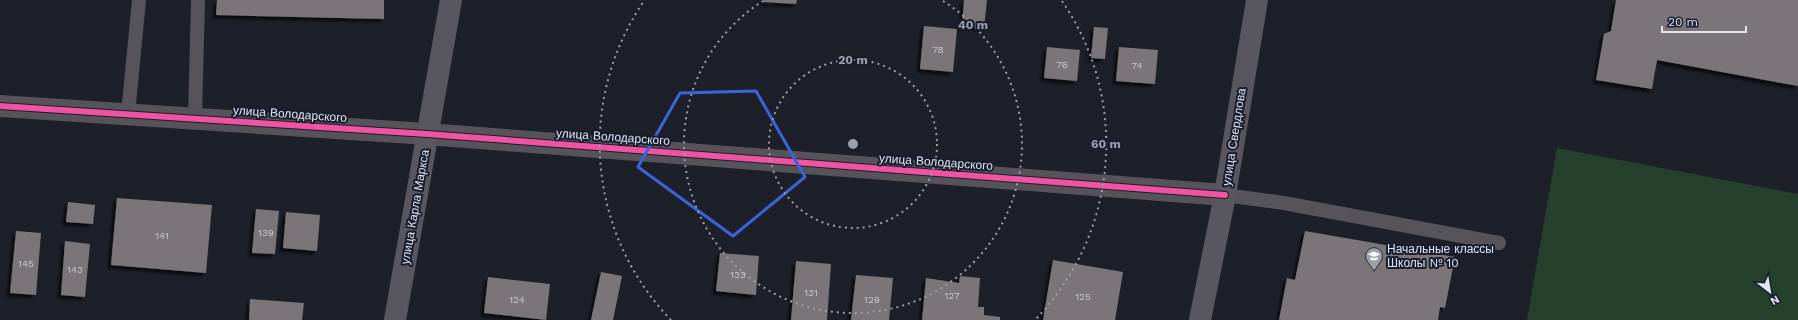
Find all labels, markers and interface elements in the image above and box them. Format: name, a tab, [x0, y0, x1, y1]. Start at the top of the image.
scale bar	[1662, 8, 1746, 34]
text: 20 m	[1668, 15, 1698, 29]
text: 40 m	[958, 18, 988, 32]
house number: 78	[932, 44, 944, 55]
text: 20 m	[838, 53, 868, 67]
house number: 76	[1056, 59, 1068, 70]
house number: 74	[1131, 60, 1143, 71]
street label: улица Свердлова	[1219, 87, 1249, 187]
street label: улица Володарского	[233, 103, 348, 125]
street label: улица Володарского	[556, 126, 671, 148]
centre of rings	[846, 137, 860, 151]
text: 60 m	[1091, 137, 1121, 151]
street label: улица Карла Маркса	[398, 148, 432, 265]
street label: улица Володарского	[879, 151, 994, 173]
house number: 139	[258, 227, 274, 238]
house number: 141	[155, 230, 169, 241]
place label: Начальные классы Школы № 10	[1387, 242, 1494, 270]
school or university icon: Начальные классы Школы № 10	[1364, 246, 1384, 271]
house number: 145	[18, 258, 34, 269]
house number: 143	[67, 264, 83, 275]
house number: 133	[730, 269, 746, 280]
north arrow	[1750, 272, 1790, 312]
house number: 131	[804, 287, 818, 298]
house number: 127	[944, 290, 960, 301]
house number: 125	[1075, 291, 1091, 302]
text: N	[1768, 292, 1782, 308]
house number: 124	[509, 294, 525, 305]
house number: 129	[864, 294, 880, 305]

